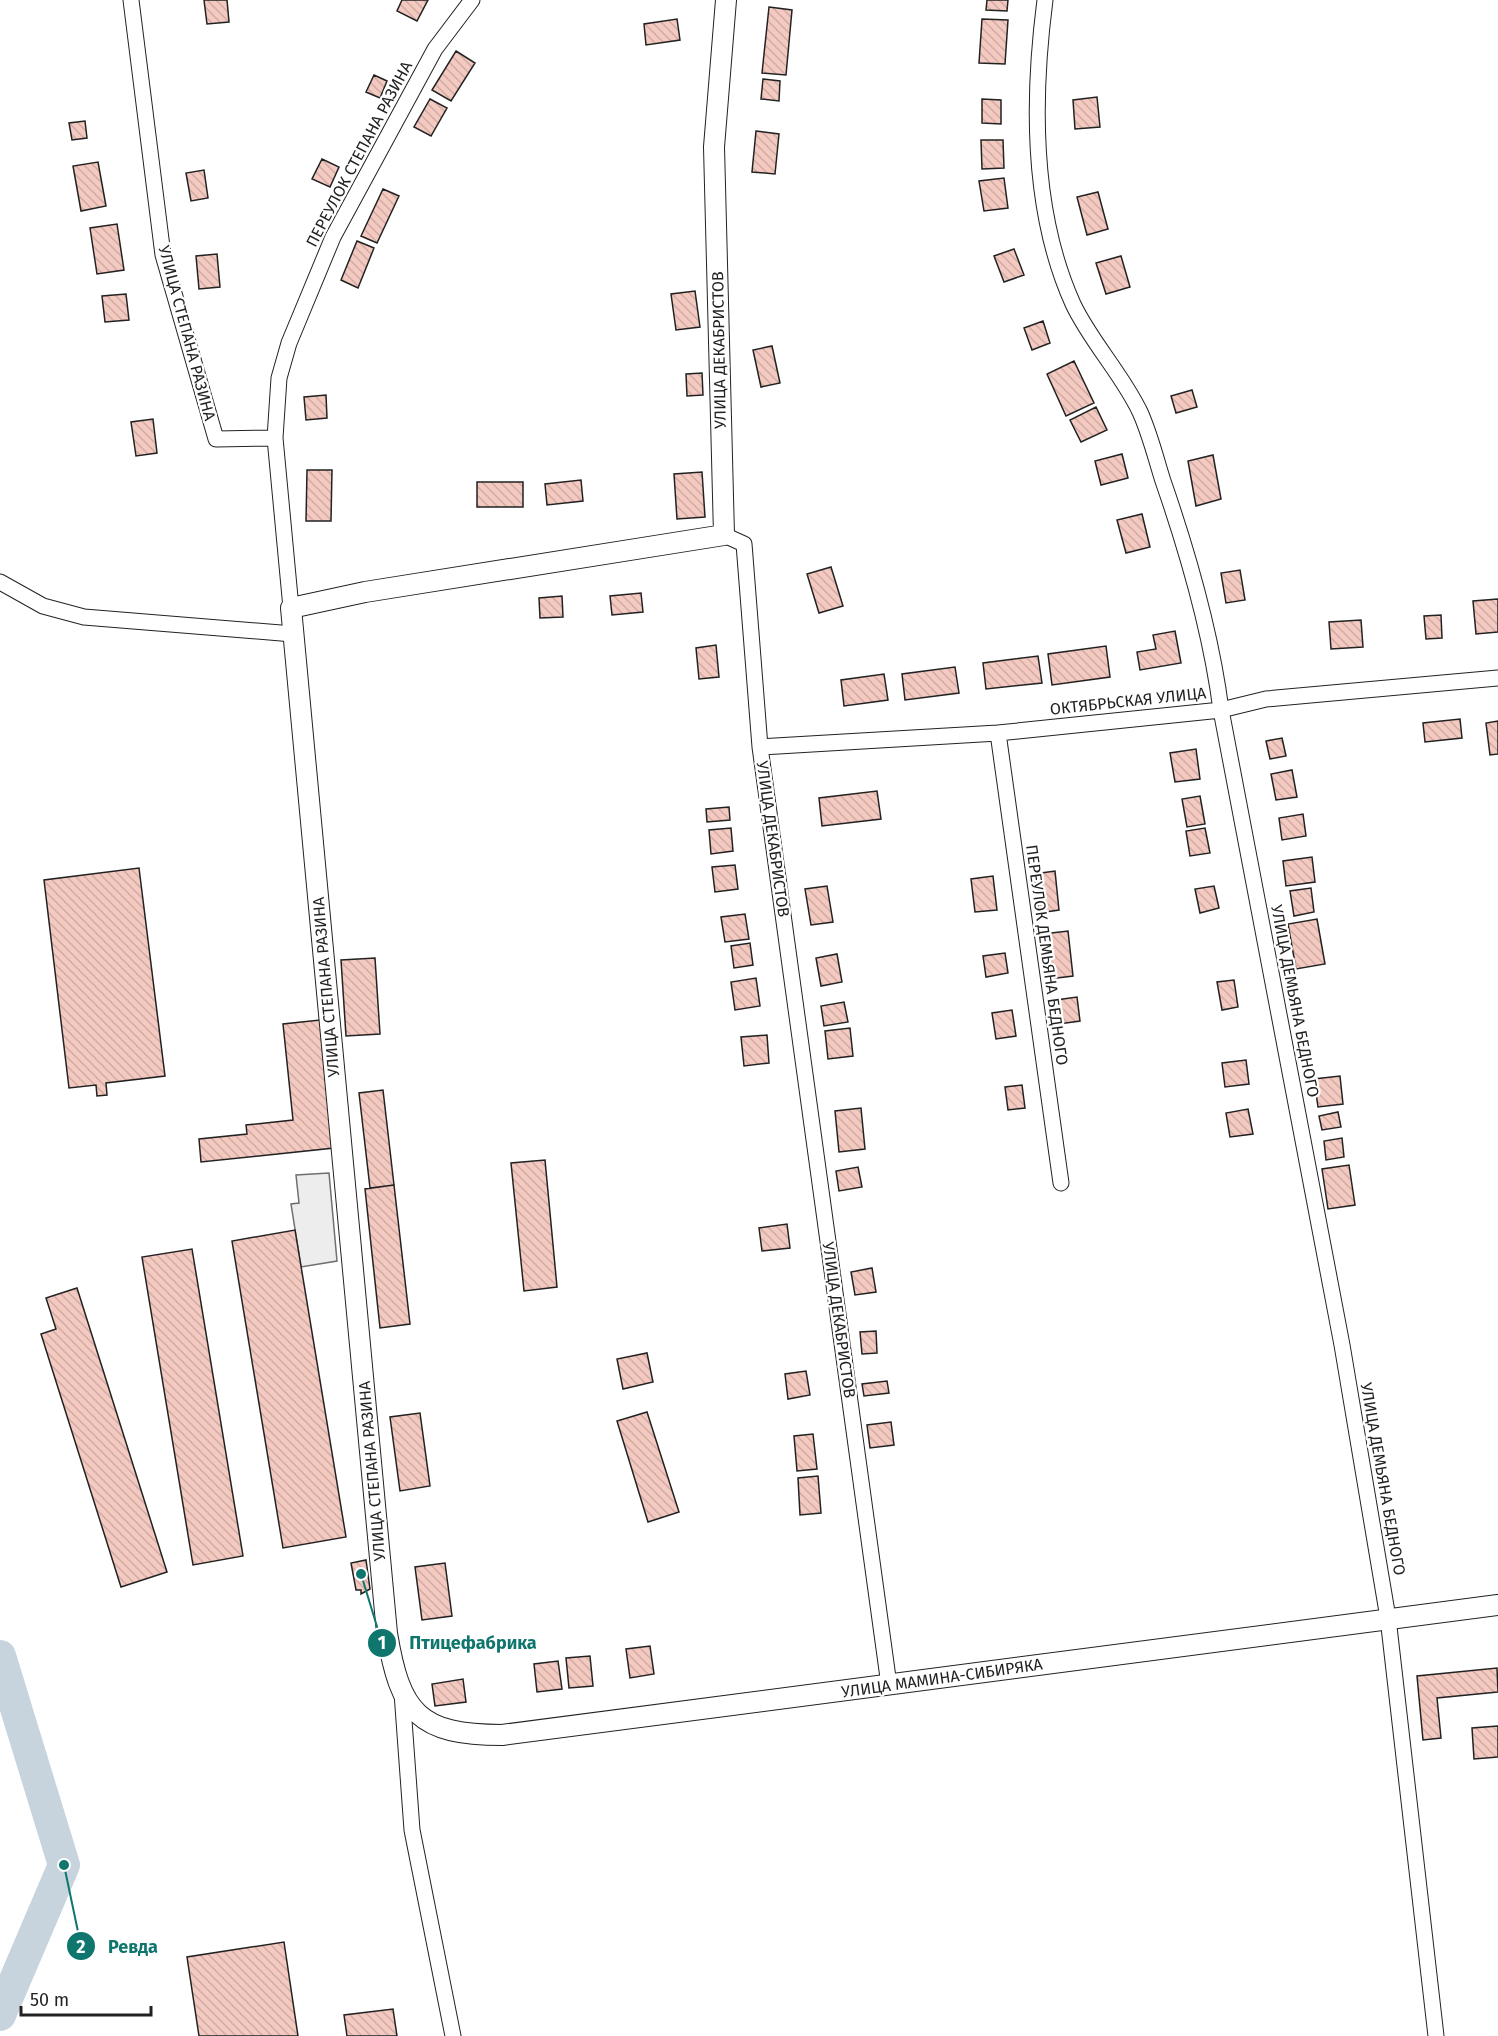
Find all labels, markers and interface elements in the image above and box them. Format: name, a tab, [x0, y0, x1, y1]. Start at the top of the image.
street label: ПЕРЕУЛОК СТЕПАНА РАЗИНА	[302, 57, 416, 250]
street label: УЛИЦА СТЕПАНА РАЗИНА	[154, 243, 220, 423]
street label: УЛИЦА ДЕКАБРИСТОВ	[708, 271, 730, 429]
street label: ОКТЯБРЬСКАЯ УЛИЦА	[1049, 683, 1208, 719]
street label: УЛИЦА ДЕКАБРИСТОВ	[753, 760, 793, 919]
street label: ПЕРЕУЛОК ДЕМЬЯНА БЕДНОГО	[1022, 844, 1072, 1066]
street label: УЛИЦА СТЕПАНА РАЗИНА	[309, 895, 343, 1078]
street label: УЛИЦА ДЕМЬЯНА БЕДНОГО	[1267, 903, 1323, 1099]
street label: УЛИЦА ДЕКАБРИСТОВ	[819, 1241, 859, 1400]
street label: УЛИЦА СТЕПАНА РАЗИНА	[355, 1379, 389, 1562]
street label: УЛИЦА ДЕМЬЯНА БЕДНОГО	[1357, 1381, 1409, 1577]
callout: Птицефабрика	[367, 1625, 549, 1661]
text: 1	[378, 1632, 386, 1654]
text: Птицефабрика	[409, 1632, 537, 1654]
street label: УЛИЦА МАМИНА-СИБИРЯКА	[840, 1654, 1045, 1702]
callout: Ревда	[66, 1928, 170, 1964]
text: 2	[76, 1936, 86, 1958]
text: Ревда	[108, 1936, 158, 1958]
scale bar	[21, 1979, 152, 2017]
text: 50 m	[30, 1989, 69, 2011]

